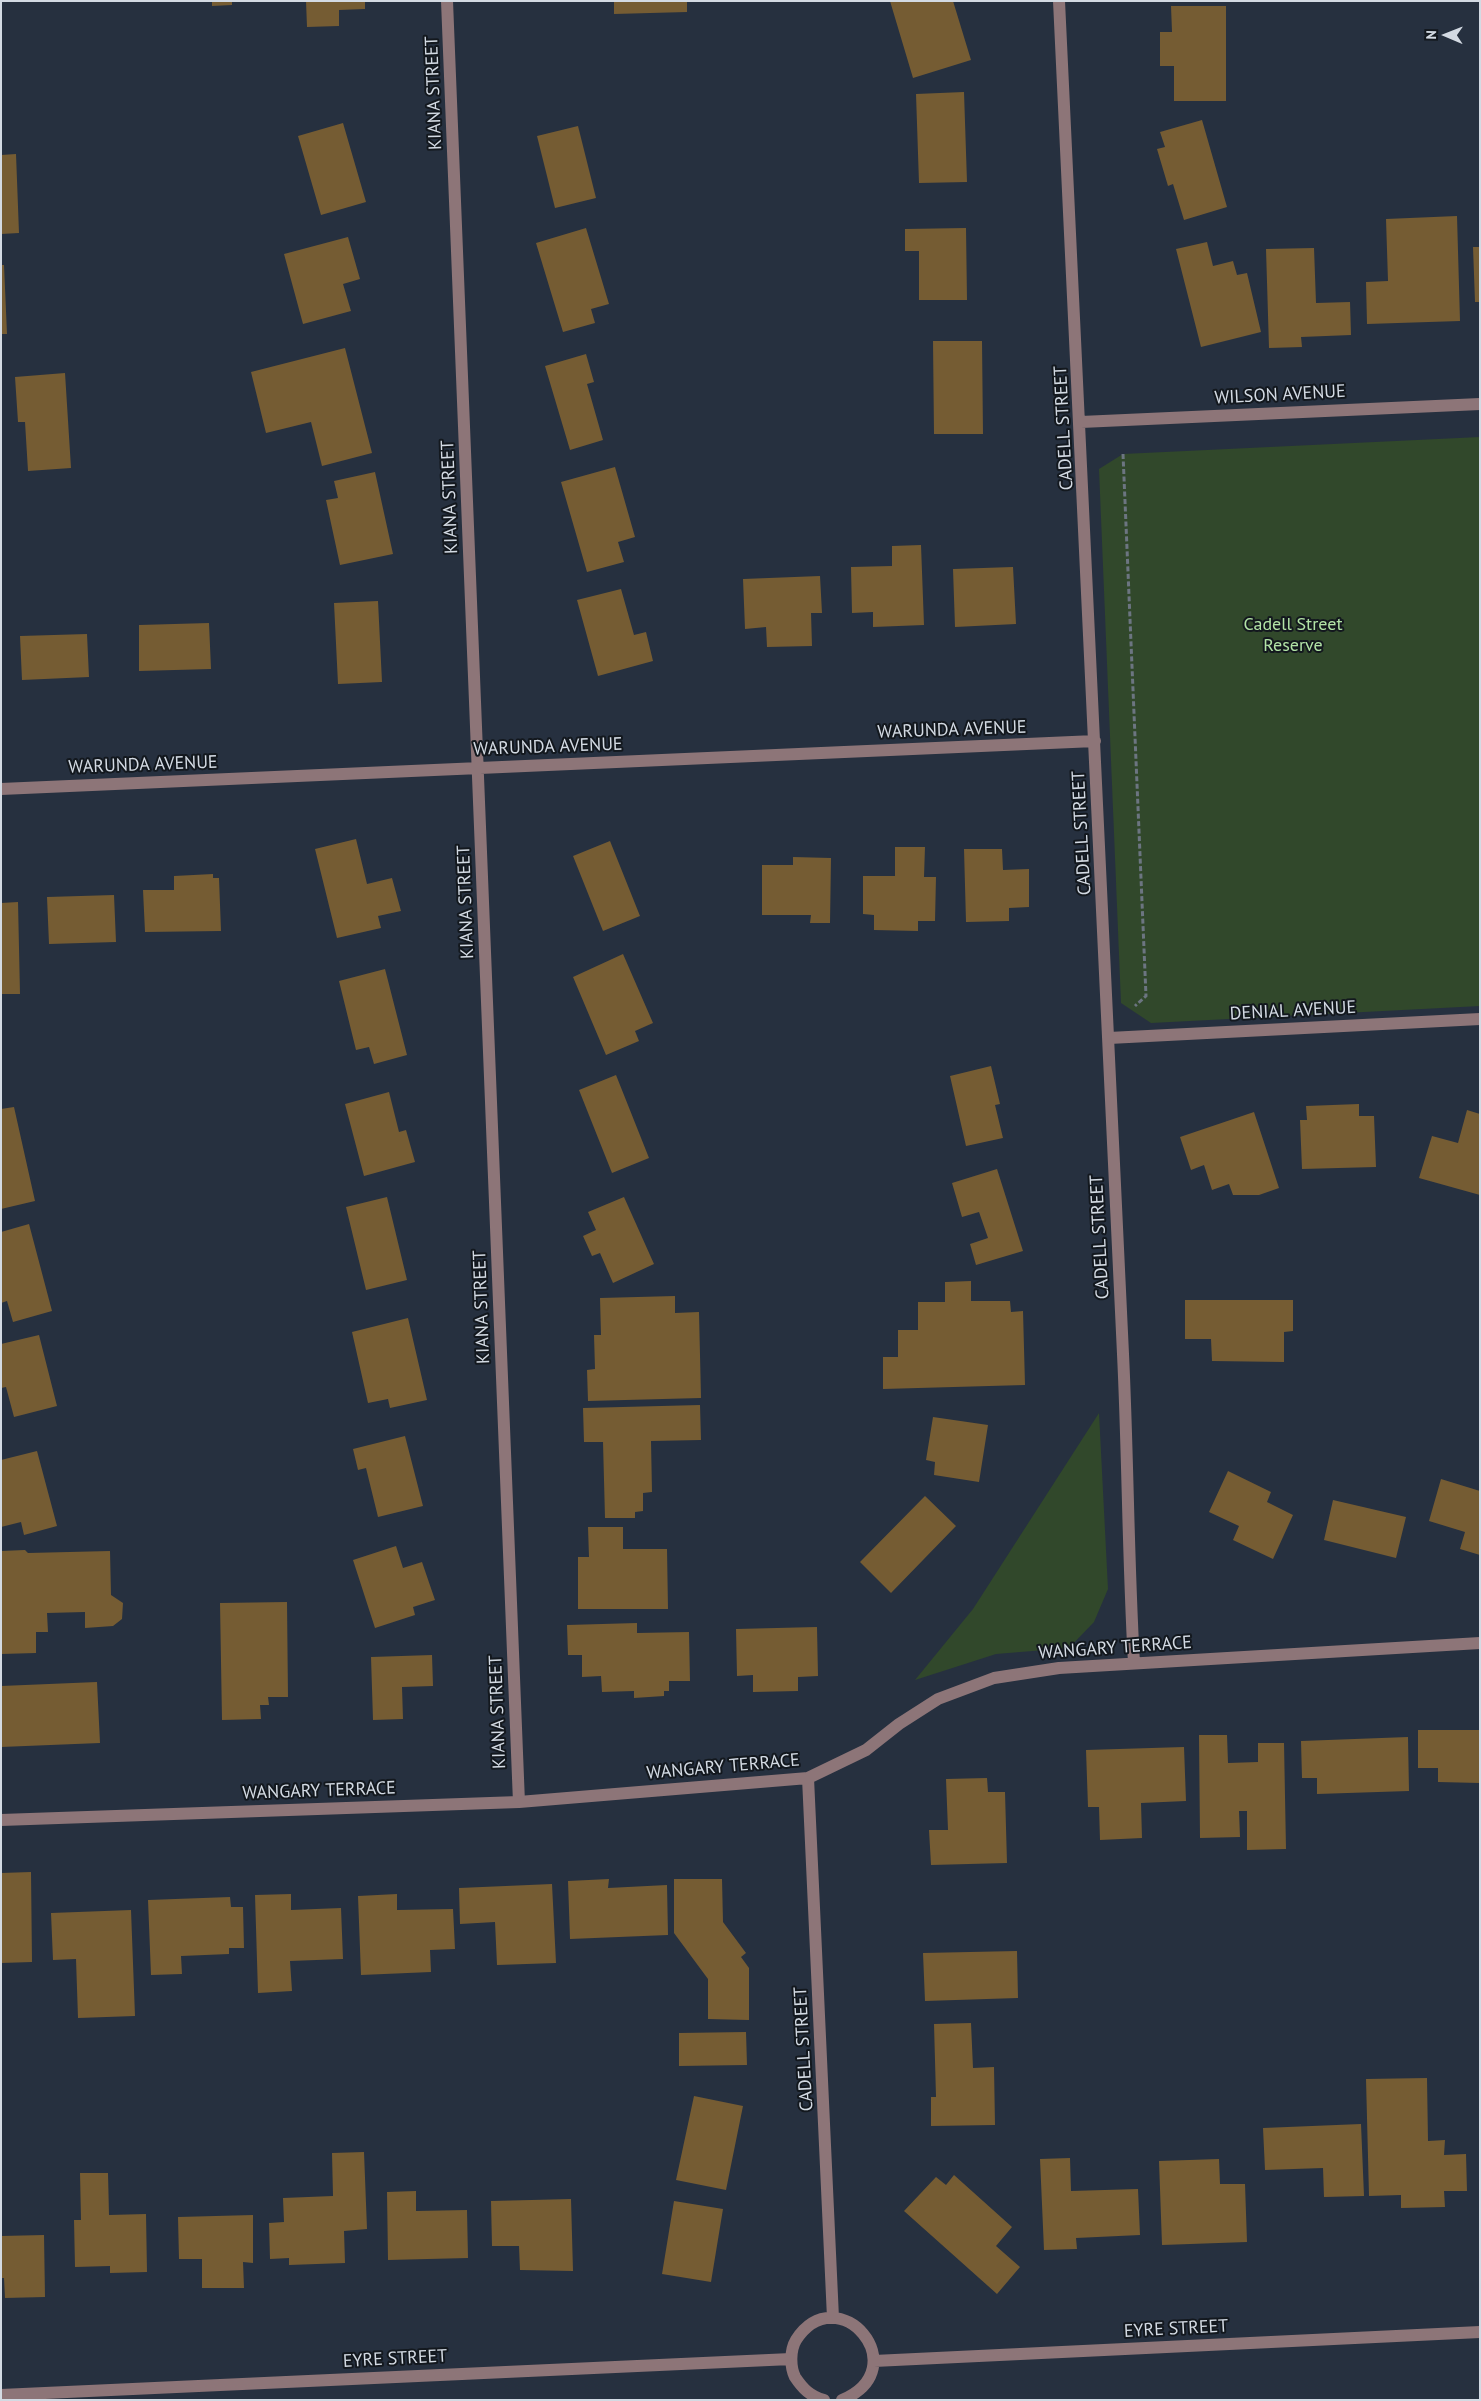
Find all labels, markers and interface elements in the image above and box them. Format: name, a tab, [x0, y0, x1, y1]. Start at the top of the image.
north arrow	[1421, 10, 1471, 60]
text: N	[1422, 30, 1440, 40]
street label: KIANA STREET	[421, 36, 447, 150]
street label: CADELL STREET	[1050, 365, 1078, 491]
street label: WILSON AVENUE	[1214, 381, 1346, 409]
street label: KIANA STREET	[437, 440, 463, 554]
park label: Cadell Street Reserve	[1243, 614, 1343, 656]
street label: WARUNDA AVENUE	[877, 717, 1027, 743]
street label: WARUNDA AVENUE	[473, 734, 623, 760]
street label: WARUNDA AVENUE	[68, 752, 218, 778]
street label: CADELL STREET	[1068, 770, 1096, 896]
street label: KIANA STREET	[453, 845, 479, 959]
street label: DENIAL AVENUE	[1229, 997, 1357, 1025]
street label: CADELL STREET	[1086, 1174, 1114, 1300]
street label: KIANA STREET	[469, 1250, 495, 1364]
street label: WANGARY TERRACE	[1038, 1632, 1192, 1664]
street label: KIANA STREET	[485, 1655, 511, 1769]
street label: WANGARY TERRACE	[646, 1750, 800, 1784]
street label: WANGARY TERRACE	[242, 1778, 396, 1804]
street label: CADELL STREET	[790, 1986, 818, 2112]
street label: EYRE STREET	[1123, 2315, 1229, 2343]
street label: EYRE STREET	[342, 2345, 448, 2373]

